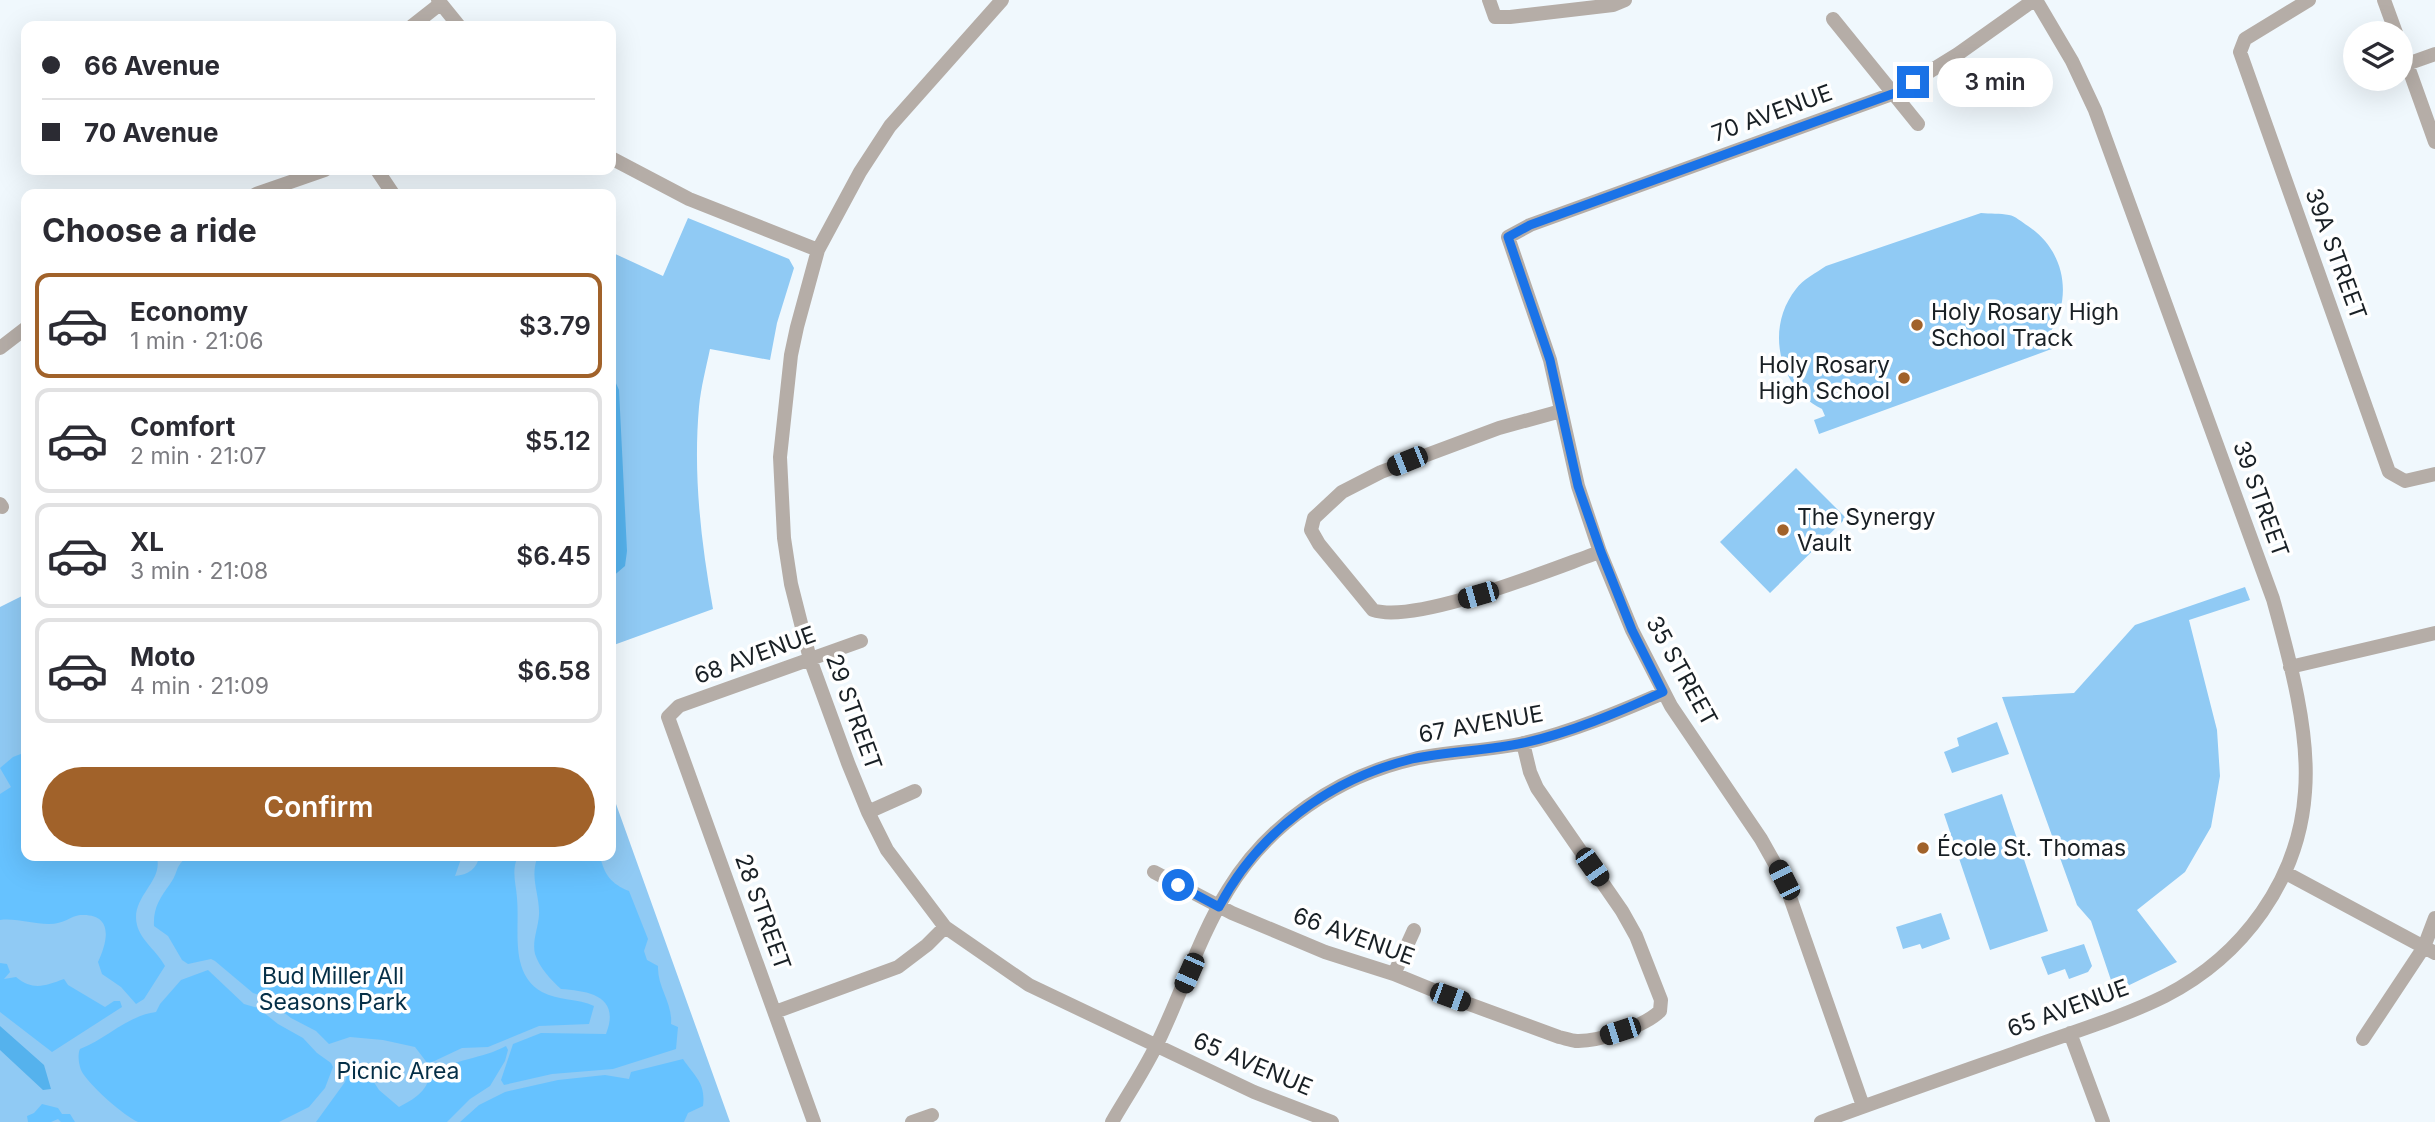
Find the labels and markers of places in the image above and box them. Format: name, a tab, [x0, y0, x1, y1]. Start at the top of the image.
place label: Holy Rosary High School Track	[1931, 298, 2119, 352]
marker: Holy Rosary High School Track	[1909, 317, 1925, 333]
place label: Holy Rosary High School	[1759, 351, 1890, 405]
marker: Holy Rosary High School	[1896, 370, 1912, 386]
place label: The Synergy Vault	[1797, 503, 1935, 557]
marker: The Synergy Vault	[1775, 522, 1791, 538]
place label: École St. Thomas	[1937, 834, 2126, 862]
marker: École St. Thomas	[1915, 840, 1931, 856]

